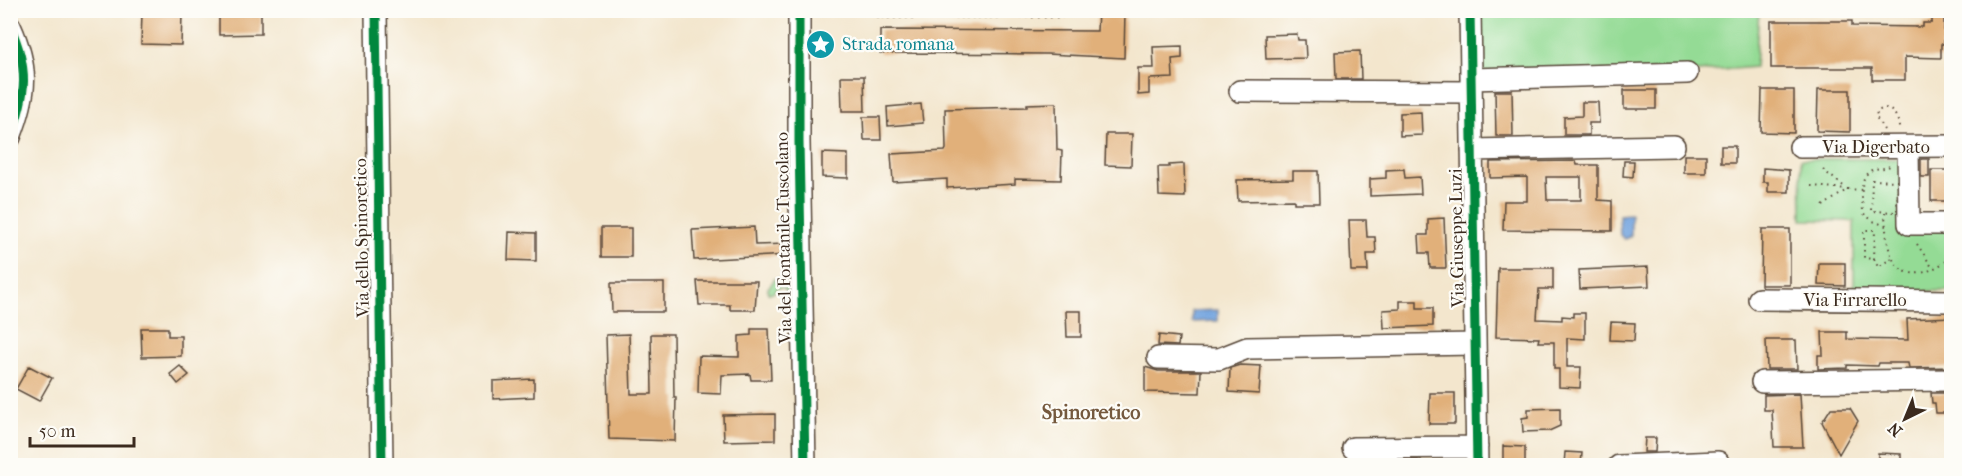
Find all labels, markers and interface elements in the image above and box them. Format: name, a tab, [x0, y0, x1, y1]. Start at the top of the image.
place icon: Strada romana	[805, 28, 837, 60]
place label: Strada romana	[842, 34, 955, 55]
street label: Via del Fontanile Tuscolano	[772, 132, 796, 345]
street label: Via Digerbato	[1821, 137, 1930, 158]
street label: Via dello Spinoretico	[350, 158, 374, 319]
street label: Via Giuseppe Luzi	[1445, 167, 1469, 309]
street label: Via Firrarello	[1802, 290, 1907, 311]
north arrow	[1875, 389, 1935, 449]
district label: Spinoretico	[1042, 401, 1140, 424]
scale bar	[30, 410, 134, 448]
text: N	[1884, 418, 1906, 441]
text: 50 m	[39, 421, 76, 442]

